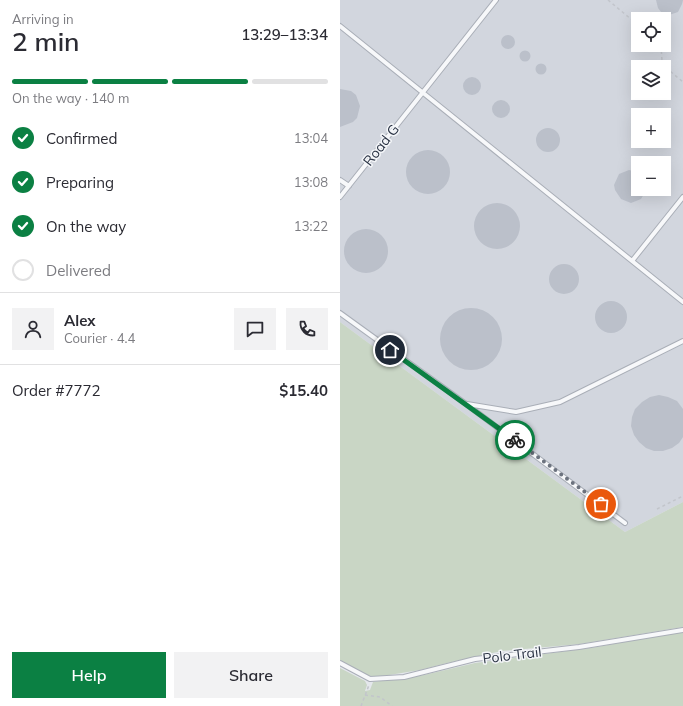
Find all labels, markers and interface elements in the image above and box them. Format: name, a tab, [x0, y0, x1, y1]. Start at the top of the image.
text: Arriving in	[12, 11, 74, 27]
map controls	[631, 12, 671, 196]
button: locate	[631, 12, 671, 52]
text: 2 min	[12, 25, 80, 58]
text: 13:29–13:34	[241, 25, 328, 44]
button: layers	[631, 60, 671, 100]
text: On the way · 140 m	[12, 90, 129, 106]
button: +	[631, 108, 671, 148]
street label: Road G	[359, 120, 403, 170]
icon: check	[12, 127, 34, 149]
text: Confirmed	[46, 129, 117, 148]
text: 13:04	[294, 130, 328, 146]
button: −	[631, 156, 671, 196]
icon: check	[12, 171, 34, 193]
text: Preparing	[46, 173, 114, 192]
text: 13:08	[294, 174, 328, 190]
icon: check	[12, 215, 34, 237]
text: On the way	[46, 217, 126, 236]
text: 13:22	[294, 218, 328, 234]
text: Delivered	[46, 261, 111, 280]
button: person	[12, 308, 54, 350]
button: chat	[234, 308, 276, 350]
button: phone	[286, 308, 328, 350]
text: Alex	[64, 311, 96, 330]
text: Courier · 4.4	[64, 330, 135, 346]
pin	[373, 333, 407, 367]
icon: home	[379, 339, 401, 361]
text: Order #7772	[12, 381, 100, 400]
text: $15.40	[279, 381, 328, 400]
courier	[495, 420, 535, 460]
icon: bike	[504, 429, 526, 451]
pin	[584, 487, 618, 521]
icon: bag	[590, 493, 612, 515]
street label: Polo Trail	[481, 642, 543, 668]
button: Help	[12, 652, 166, 698]
button: Share	[174, 652, 328, 698]

